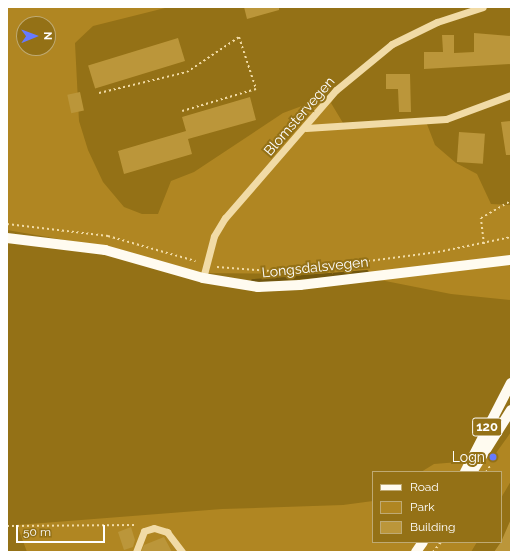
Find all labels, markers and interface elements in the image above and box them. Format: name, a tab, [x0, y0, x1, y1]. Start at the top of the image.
north arrow	[16, 16, 56, 56]
text: N	[41, 31, 54, 40]
street label: Blomstervegen	[260, 73, 338, 159]
street label: Longsdalsvegen	[261, 253, 369, 281]
road number: 120	[472, 416, 502, 438]
place label: Logn	[452, 449, 485, 465]
marker: Logn	[488, 452, 498, 462]
legend	[372, 471, 502, 543]
text: Road	[410, 480, 439, 494]
text: Park	[410, 500, 435, 514]
scale bar	[18, 517, 107, 543]
text: Building	[410, 520, 456, 534]
text: 50 m	[23, 525, 51, 539]

